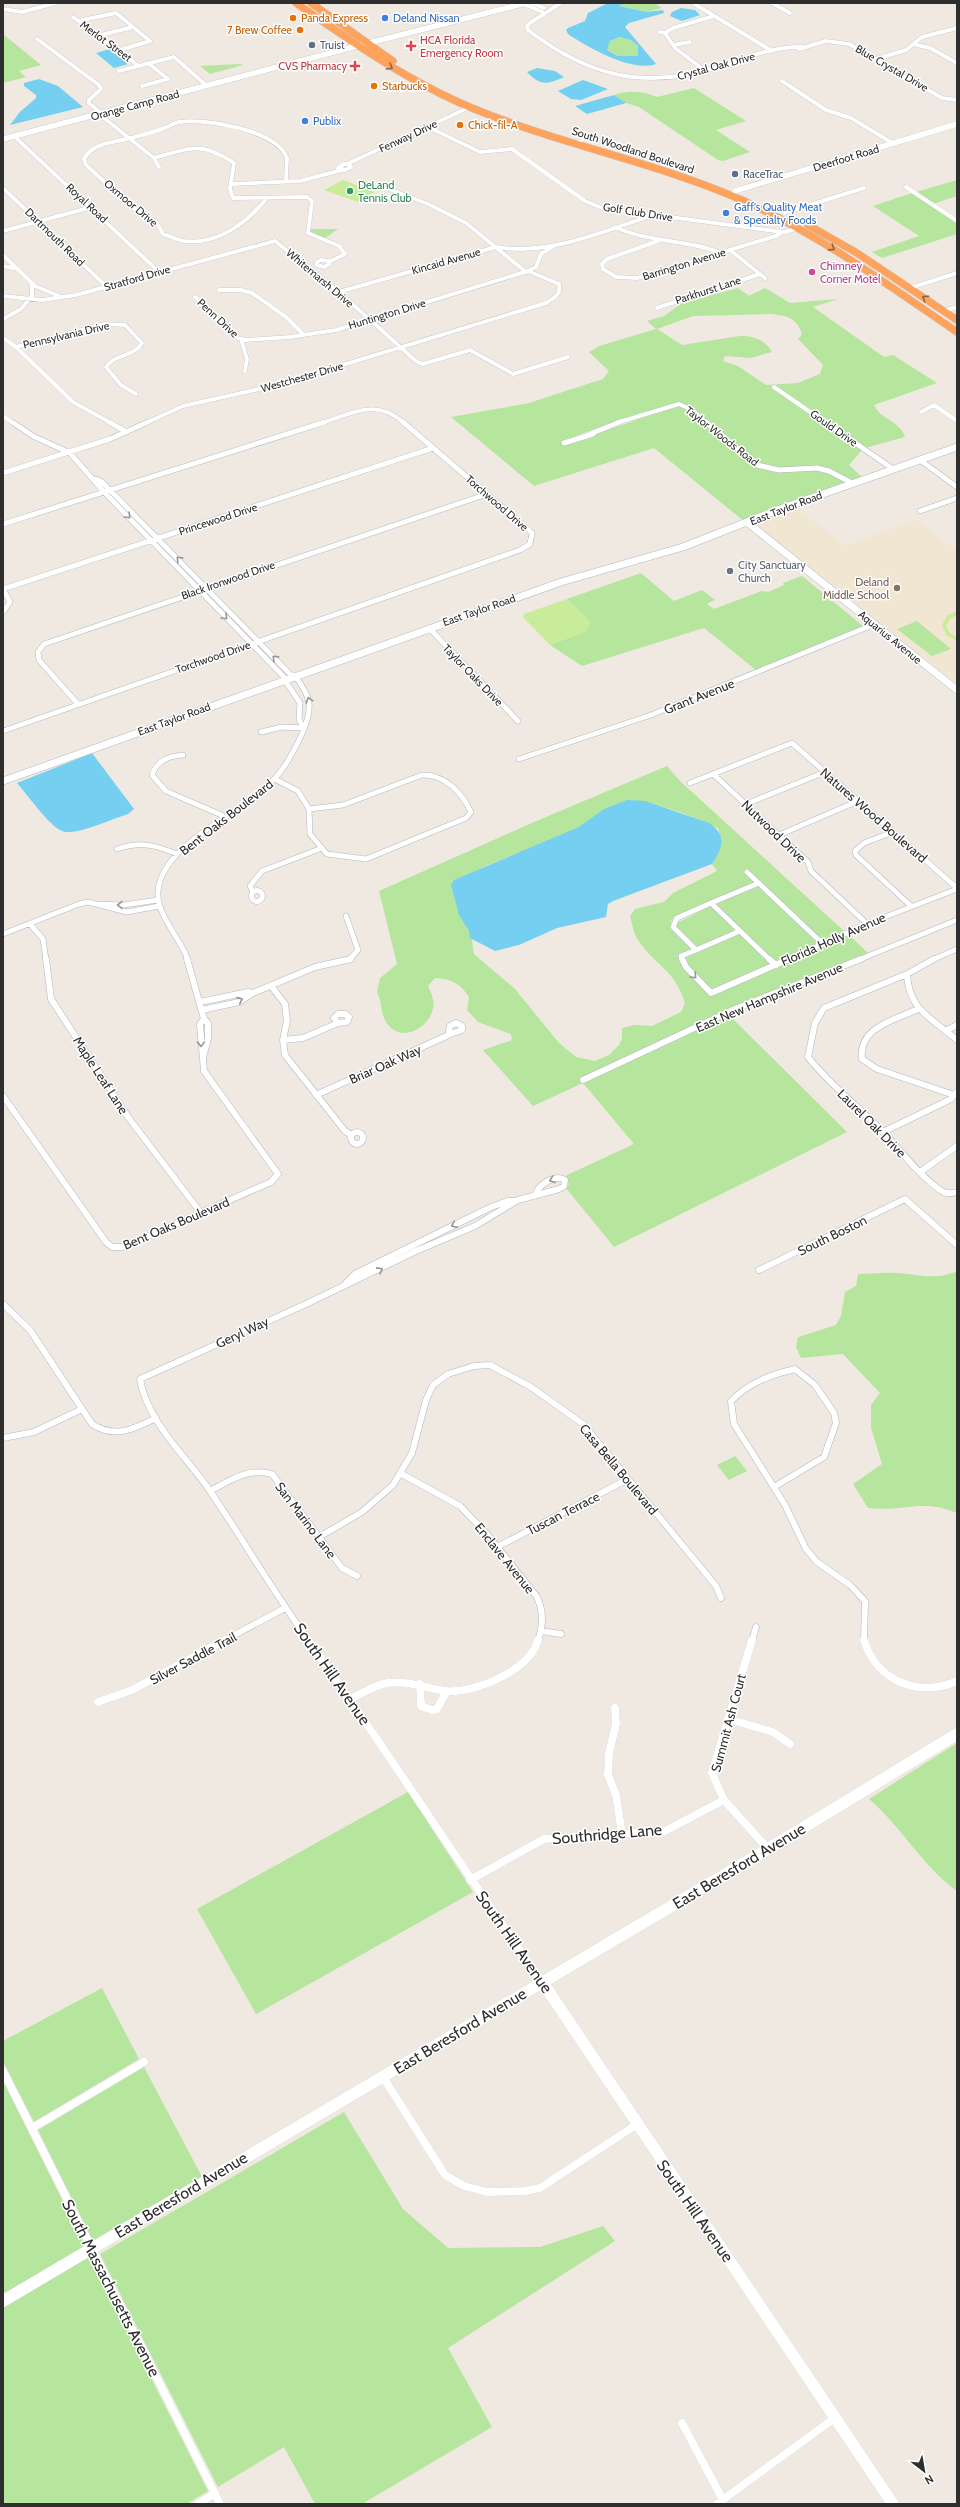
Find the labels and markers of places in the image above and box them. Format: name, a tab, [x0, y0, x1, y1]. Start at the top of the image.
place label: Panda Express	[301, 11, 368, 25]
place label: Deland Nissan	[393, 11, 460, 25]
marker: Panda Express	[288, 13, 298, 23]
marker: Deland Nissan	[380, 13, 390, 23]
place label: 7 Brew Coffee	[227, 23, 292, 37]
marker: 7 Brew Coffee	[295, 25, 305, 35]
place label: HCA Florida Emergency Room	[420, 33, 503, 60]
place label: Truist	[320, 38, 345, 52]
marker: Truist	[307, 40, 317, 50]
marker: HCA Florida Emergency Room	[405, 40, 417, 52]
place label: CVS Pharmacy	[278, 59, 347, 73]
marker: CVS Pharmacy	[350, 61, 360, 71]
place label: Starbucks	[382, 79, 428, 93]
marker: Starbucks	[369, 81, 379, 91]
place label: Publix	[313, 114, 342, 128]
marker: Publix	[300, 116, 310, 126]
place label: Chick-fil-A	[468, 118, 518, 132]
marker: Chick-fil-A	[455, 120, 465, 130]
place label: RaceTrac	[743, 167, 783, 181]
marker: RaceTrac	[730, 169, 740, 179]
place label: DeLand Tennis Club	[358, 178, 412, 205]
marker: DeLand Tennis Club	[345, 186, 355, 196]
place label: Gaff's Quality Meat & Specialty Foods	[734, 200, 822, 227]
marker: Gaff's Quality Meat & Specialty Foods	[721, 208, 731, 218]
place label: Chimney Corner Motel	[820, 259, 881, 286]
marker: Chimney Corner Motel	[807, 267, 817, 277]
place label: City Sanctuary Church	[738, 558, 806, 585]
marker: City Sanctuary Church	[725, 566, 735, 576]
place label: Deland Middle School	[823, 575, 889, 602]
marker: Deland Middle School	[892, 583, 902, 593]

